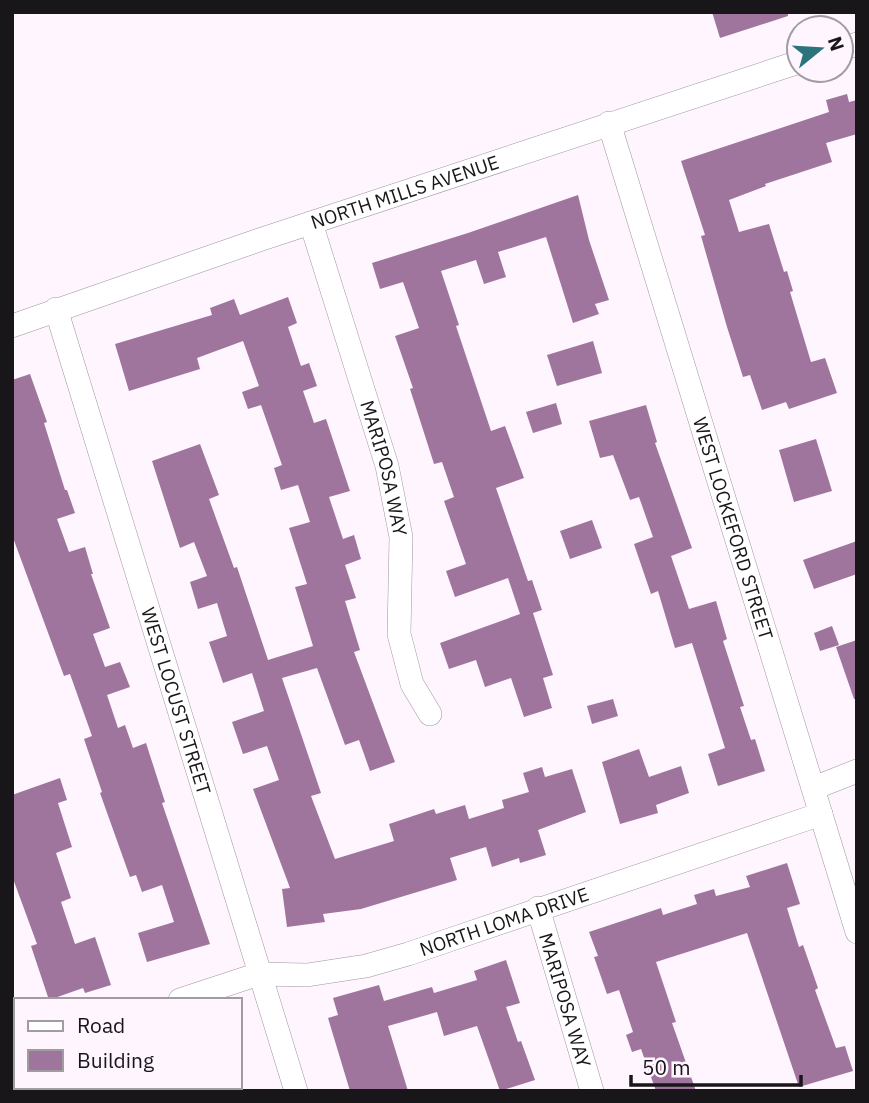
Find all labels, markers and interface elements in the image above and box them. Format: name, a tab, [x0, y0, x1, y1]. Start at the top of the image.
north arrow	[785, 14, 855, 84]
text: N	[823, 33, 850, 54]
street label: NORTH MILLS AVENUE	[308, 150, 502, 234]
street label: MARIPOSA WAY	[355, 397, 413, 539]
street label: WEST LOCKEFORD STREET	[688, 414, 779, 643]
street label: WEST LOCUST STREET	[136, 605, 216, 797]
street label: NORTH LOMA DRIVE	[416, 882, 592, 961]
street label: MARIPOSA WAY	[534, 930, 597, 1071]
legend	[14, 998, 242, 1089]
text: Road	[77, 1011, 125, 1039]
scale bar	[631, 1044, 801, 1088]
text: Building	[77, 1046, 154, 1074]
text: 50 m	[642, 1053, 691, 1081]

